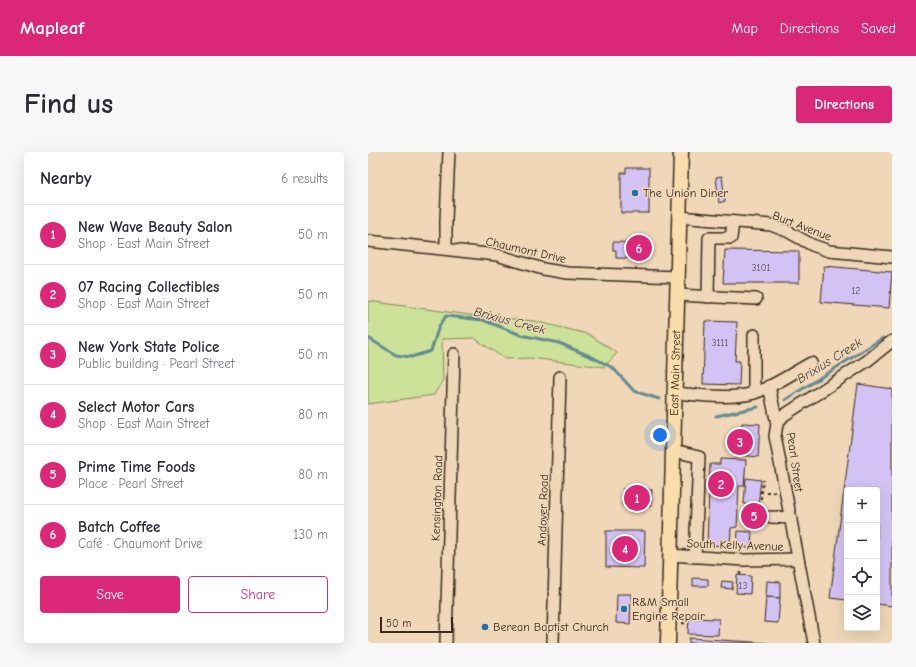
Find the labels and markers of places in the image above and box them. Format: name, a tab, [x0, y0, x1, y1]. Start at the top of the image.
place label: The Union Diner	[643, 186, 728, 200]
marker: The Union Diner	[630, 188, 640, 198]
pin: 6	[626, 233, 652, 263]
pin: 3	[727, 427, 753, 457]
pin: 2	[708, 469, 734, 499]
pin: 1	[624, 483, 650, 513]
pin: 5	[741, 501, 767, 531]
pin: 4	[612, 534, 638, 564]
place label: R&M Small Engine Repair	[632, 595, 705, 623]
marker: R&M Small Engine Repair	[619, 604, 629, 614]
place label: Berean Baptist Church	[493, 620, 609, 634]
marker: Berean Baptist Church	[480, 622, 490, 632]

